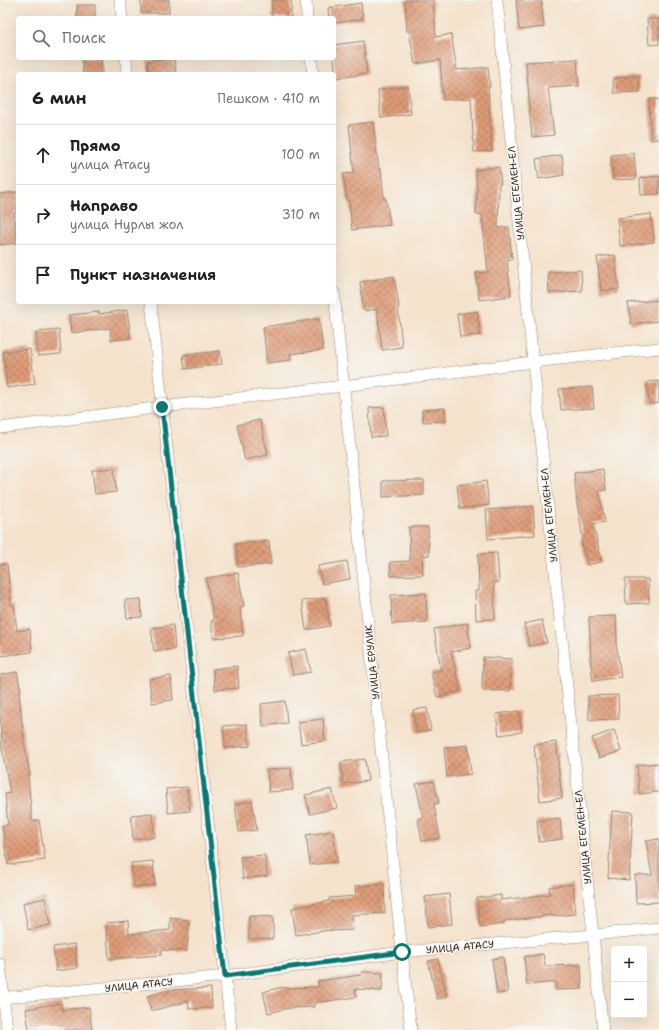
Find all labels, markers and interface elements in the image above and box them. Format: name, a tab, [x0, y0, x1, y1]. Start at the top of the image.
search box	[16, 16, 336, 60]
icon: search	[30, 27, 52, 49]
text: Поиск	[62, 28, 106, 48]
text: 6 мин	[32, 87, 87, 109]
text: Пешком · 410 m	[217, 90, 320, 107]
text: Прямо	[70, 136, 120, 156]
icon: ahead	[32, 144, 54, 166]
street label: УЛИЦА ЕГЕМЕН-ЕЛ	[505, 145, 527, 241]
text: 100 m	[281, 146, 320, 163]
text: улица Атасу	[70, 156, 150, 173]
text: Направо	[70, 196, 138, 216]
icon: right	[32, 204, 54, 226]
text: 310 m	[282, 206, 320, 223]
text: улица Нурлы жол	[70, 216, 184, 233]
icon: arrive	[32, 264, 54, 286]
text: Пункт назначения	[70, 265, 216, 285]
route end	[153, 398, 171, 416]
street label: УЛИЦА ЕГЕМЕН-ЕЛ	[538, 467, 560, 563]
street label: УЛИЦА ЕРУЛИК	[362, 623, 382, 700]
street label: УЛИЦА ЕГЕМЕН-ЕЛ	[572, 789, 594, 885]
street label: УЛИЦА АТАСУ	[425, 938, 495, 956]
route start	[393, 943, 411, 961]
map controls	[611, 946, 647, 1018]
button: +	[611, 946, 647, 982]
street label: УЛИЦА АТАСУ	[104, 975, 174, 995]
button: −	[611, 982, 647, 1018]

